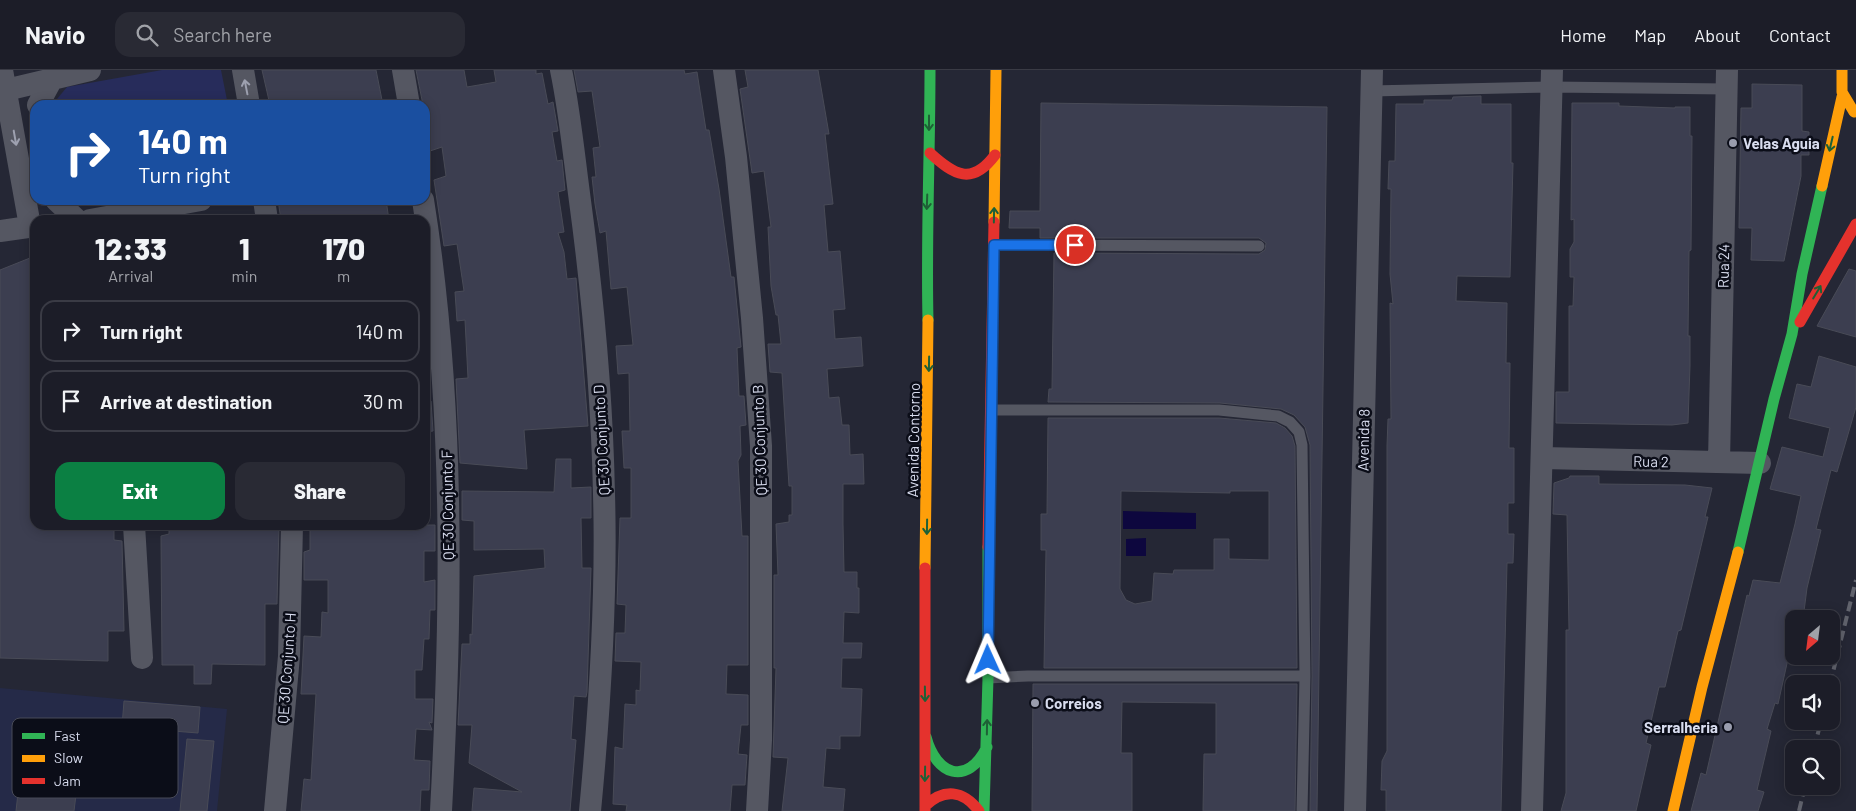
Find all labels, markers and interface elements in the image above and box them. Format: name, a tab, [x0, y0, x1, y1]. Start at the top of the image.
search box	[115, 12, 465, 57]
text: Navio	[25, 20, 85, 49]
icon: search	[133, 21, 161, 49]
text: Search here	[173, 23, 272, 46]
text: Home	[1560, 24, 1606, 46]
text: Map	[1634, 24, 1666, 46]
text: About	[1694, 24, 1741, 46]
text: Contact	[1769, 24, 1831, 46]
one-way arrow	[241, 80, 250, 96]
one-way arrow	[925, 115, 934, 131]
text: 140 m	[138, 119, 228, 161]
icon: right	[55, 120, 120, 185]
one-way arrow	[10, 129, 20, 145]
place label: Velas Aguia	[1743, 134, 1820, 152]
one-way arrow	[1826, 136, 1835, 152]
marker: Velas Aguia	[1727, 137, 1739, 149]
text: Turn right	[138, 161, 231, 187]
one-way arrow	[923, 194, 932, 210]
one-way arrow	[990, 207, 999, 223]
pin	[1054, 224, 1096, 266]
text: 12:33	[95, 230, 167, 266]
text: 1	[239, 230, 250, 266]
text: 170	[322, 230, 365, 266]
icon: arrive	[1061, 231, 1089, 259]
street label: Rua 24	[1714, 244, 1732, 288]
text: Arrival	[108, 266, 153, 285]
text: min	[231, 266, 257, 285]
text: m	[337, 266, 350, 285]
one-way arrow	[1813, 285, 1823, 299]
icon: right	[57, 317, 85, 345]
text: Turn right	[100, 320, 182, 343]
text: 140 m	[356, 320, 403, 343]
one-way arrow	[924, 356, 934, 372]
street label: Avenida Contorno	[903, 383, 923, 497]
street label: QE 30 Conjunto D	[589, 384, 613, 496]
street label: QE 30 Conjunto B	[748, 384, 770, 496]
icon: arrive	[57, 387, 85, 415]
text: Arrive at destination	[100, 390, 272, 413]
text: 30 m	[363, 390, 403, 413]
street label: Avenida 8	[1353, 409, 1373, 471]
street label: QE 30 Conjunto F	[437, 449, 457, 560]
street label: Rua 2	[1633, 452, 1669, 470]
button: Exit	[55, 462, 225, 520]
button: Share	[235, 462, 405, 520]
one-way arrow	[922, 519, 931, 535]
north arrow	[1785, 610, 1840, 665]
map controls	[1785, 610, 1840, 795]
street label: QE 30 Conjunto H	[273, 612, 299, 724]
position arrow	[961, 633, 1013, 685]
button: sound	[1785, 675, 1840, 730]
one-way arrow	[920, 686, 930, 702]
place label: Correios	[1045, 694, 1102, 712]
marker: Correios	[1029, 697, 1041, 709]
legend	[12, 718, 178, 798]
place label: Serralheria	[1644, 718, 1718, 736]
one-way arrow	[982, 720, 992, 736]
marker: Serralheria	[1722, 721, 1734, 733]
text: Fast	[54, 727, 80, 744]
button: search	[1785, 740, 1840, 795]
text: Slow	[54, 749, 83, 766]
one-way arrow	[920, 766, 930, 782]
text: Jam	[54, 772, 81, 789]

